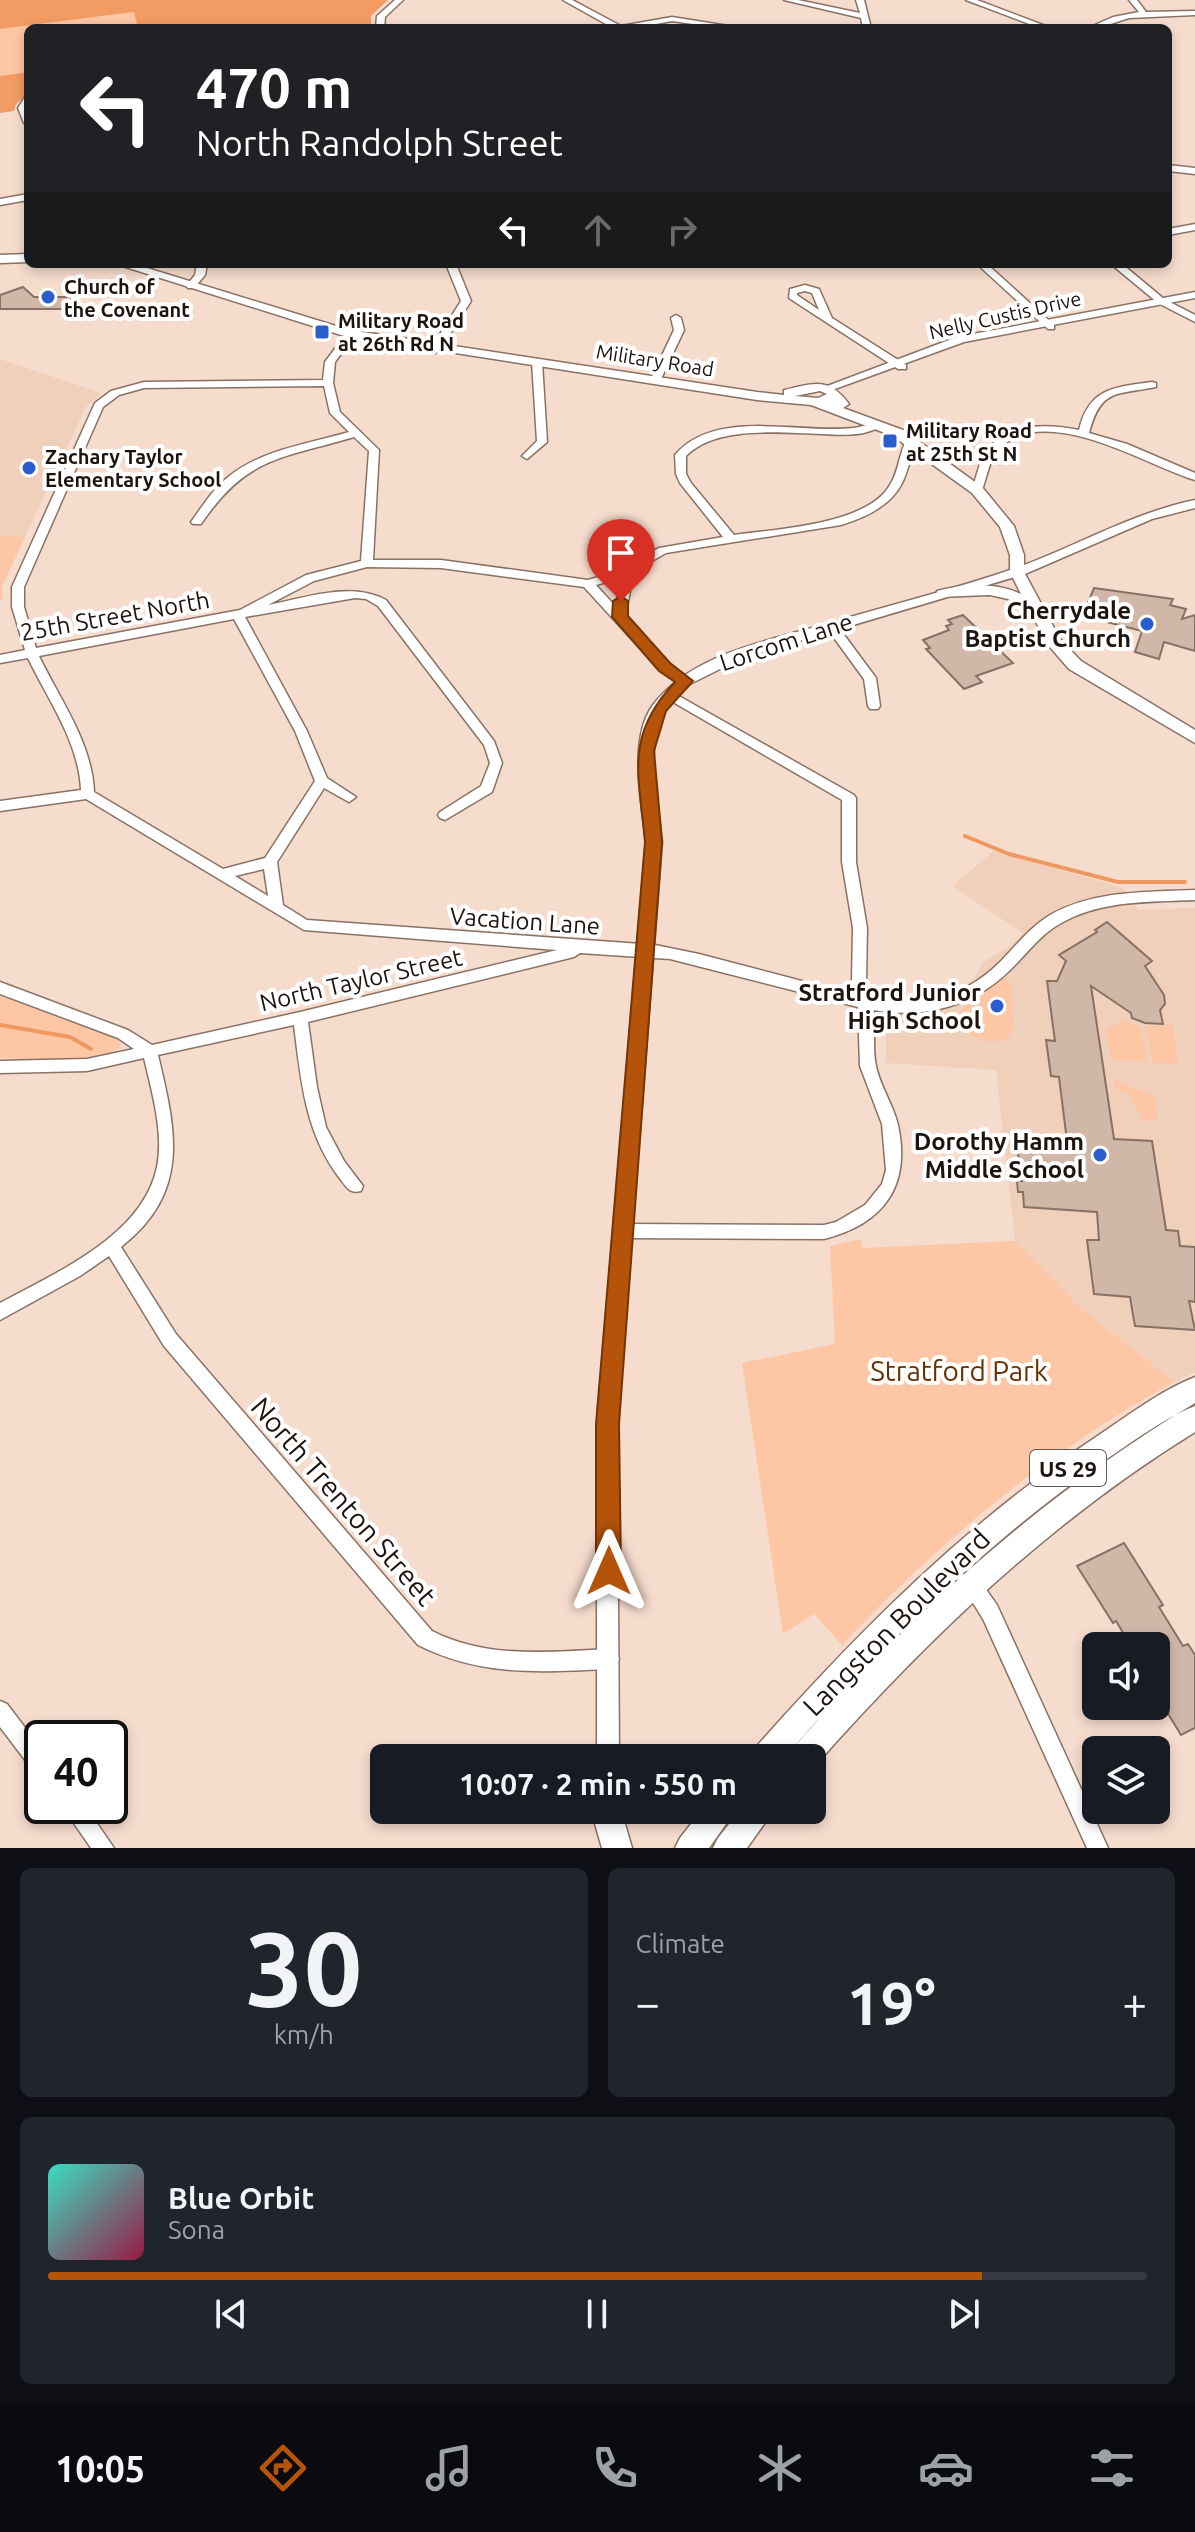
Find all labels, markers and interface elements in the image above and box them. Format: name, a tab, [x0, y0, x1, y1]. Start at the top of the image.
icon: left	[64, 56, 168, 160]
text: 470 m	[196, 56, 352, 119]
text: North Randolph Street	[196, 122, 563, 163]
icon: left	[492, 208, 536, 252]
icon: ahead	[576, 208, 620, 252]
icon: right	[660, 208, 704, 252]
place label: Church of the Covenant	[64, 275, 190, 321]
street label: Nelly Custis Drive	[927, 286, 1083, 344]
marker: Church of the Covenant	[39, 288, 57, 306]
place label: Military Road at 26th Rd N	[338, 309, 464, 355]
marker: Military Road at 26th Rd N	[313, 323, 331, 341]
street label: Military Road	[595, 339, 715, 381]
place label: Military Road at 25th St N	[906, 419, 1032, 465]
marker: Military Road at 25th St N	[881, 432, 899, 450]
place label: Zachary Taylor Elementary School	[45, 445, 221, 491]
marker: Zachary Taylor Elementary School	[20, 459, 38, 477]
pin	[587, 519, 655, 601]
icon: arrive	[599, 531, 643, 575]
street label: 25th Street North	[18, 586, 212, 646]
place label: Cherrydale Baptist Church	[964, 597, 1131, 652]
street label: Lorcom Lane	[716, 608, 856, 676]
marker: Cherrydale Baptist Church	[1138, 615, 1156, 633]
street label: Vacation Lane	[449, 902, 601, 940]
street label: North Taylor Street	[257, 943, 465, 1016]
place label: Stratford Junior High School	[798, 979, 981, 1034]
marker: Stratford Junior High School	[988, 997, 1006, 1015]
place label: Dorothy Hamm Middle School	[914, 1128, 1084, 1183]
marker: Dorothy Hamm Middle School	[1091, 1146, 1109, 1164]
park label: Stratford Park	[870, 1355, 1048, 1386]
street label: North Trenton Street	[245, 1391, 443, 1611]
road number: US 29	[1030, 1450, 1106, 1486]
street label: Langston Boulevard	[796, 1522, 996, 1722]
position arrow	[567, 1529, 651, 1613]
map controls	[1082, 1632, 1170, 1824]
button: sound	[1082, 1632, 1170, 1720]
speed limit sign: 40	[24, 1720, 128, 1824]
button: layers	[1082, 1736, 1170, 1824]
text: 10:07 · 2 min · 550 m	[459, 1767, 737, 1801]
text: 30	[245, 1909, 362, 2026]
text: Climate	[636, 1929, 725, 1958]
text: 19°	[847, 1969, 936, 2036]
text: −	[636, 1978, 660, 2027]
text: +	[1122, 1978, 1147, 2027]
text: km/h	[274, 2020, 334, 2049]
text: Blue Orbit	[168, 2181, 314, 2215]
text: Sona	[168, 2215, 225, 2244]
icon: previous	[209, 2292, 253, 2336]
icon: pause	[575, 2292, 619, 2336]
icon: next	[942, 2292, 986, 2336]
icon: directions	[255, 2440, 311, 2496]
icon: music	[421, 2440, 477, 2496]
icon: phone	[587, 2440, 643, 2496]
icon: climate	[752, 2440, 808, 2496]
icon: car	[918, 2440, 974, 2496]
icon: filters	[1084, 2440, 1140, 2496]
text: 10:05	[55, 2448, 145, 2489]

